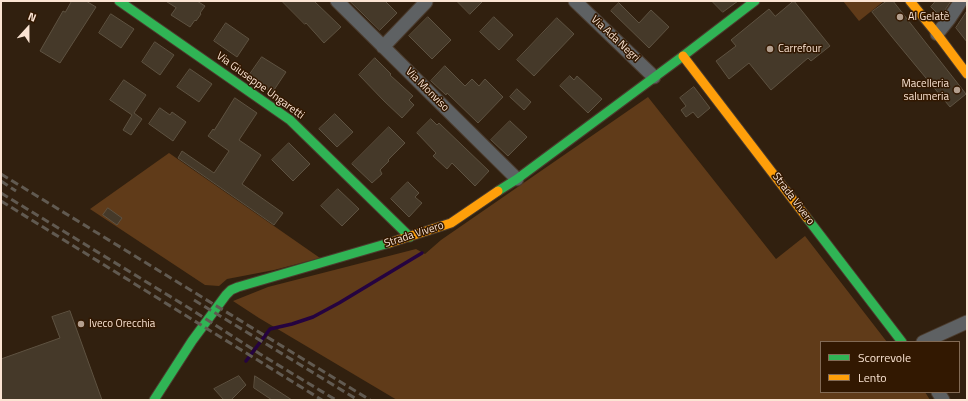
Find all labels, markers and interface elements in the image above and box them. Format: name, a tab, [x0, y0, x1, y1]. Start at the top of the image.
north arrow	[8, 8, 48, 48]
text: N	[26, 8, 39, 26]
place label: Al Gelatè	[908, 10, 949, 24]
marker: Al Gelatè	[895, 12, 905, 22]
street label: Via Ada Negri	[588, 13, 642, 65]
place label: Carrefour	[778, 42, 822, 56]
marker: Carrefour	[765, 44, 775, 54]
street label: Via Giuseppe Ungaretti	[213, 50, 307, 122]
street label: Via Monviso	[402, 65, 452, 115]
place label: Macelleria salumeria	[902, 77, 949, 103]
marker: Macelleria salumeria	[952, 85, 962, 95]
street label: Strada Vivero	[769, 170, 817, 228]
street label: Strada Vivero	[383, 219, 445, 251]
place label: Iveco Orecchia	[89, 317, 155, 331]
marker: Iveco Orecchia	[76, 319, 86, 329]
legend	[820, 341, 960, 393]
text: Scorrevole	[858, 348, 911, 367]
text: Lento	[858, 368, 887, 387]

